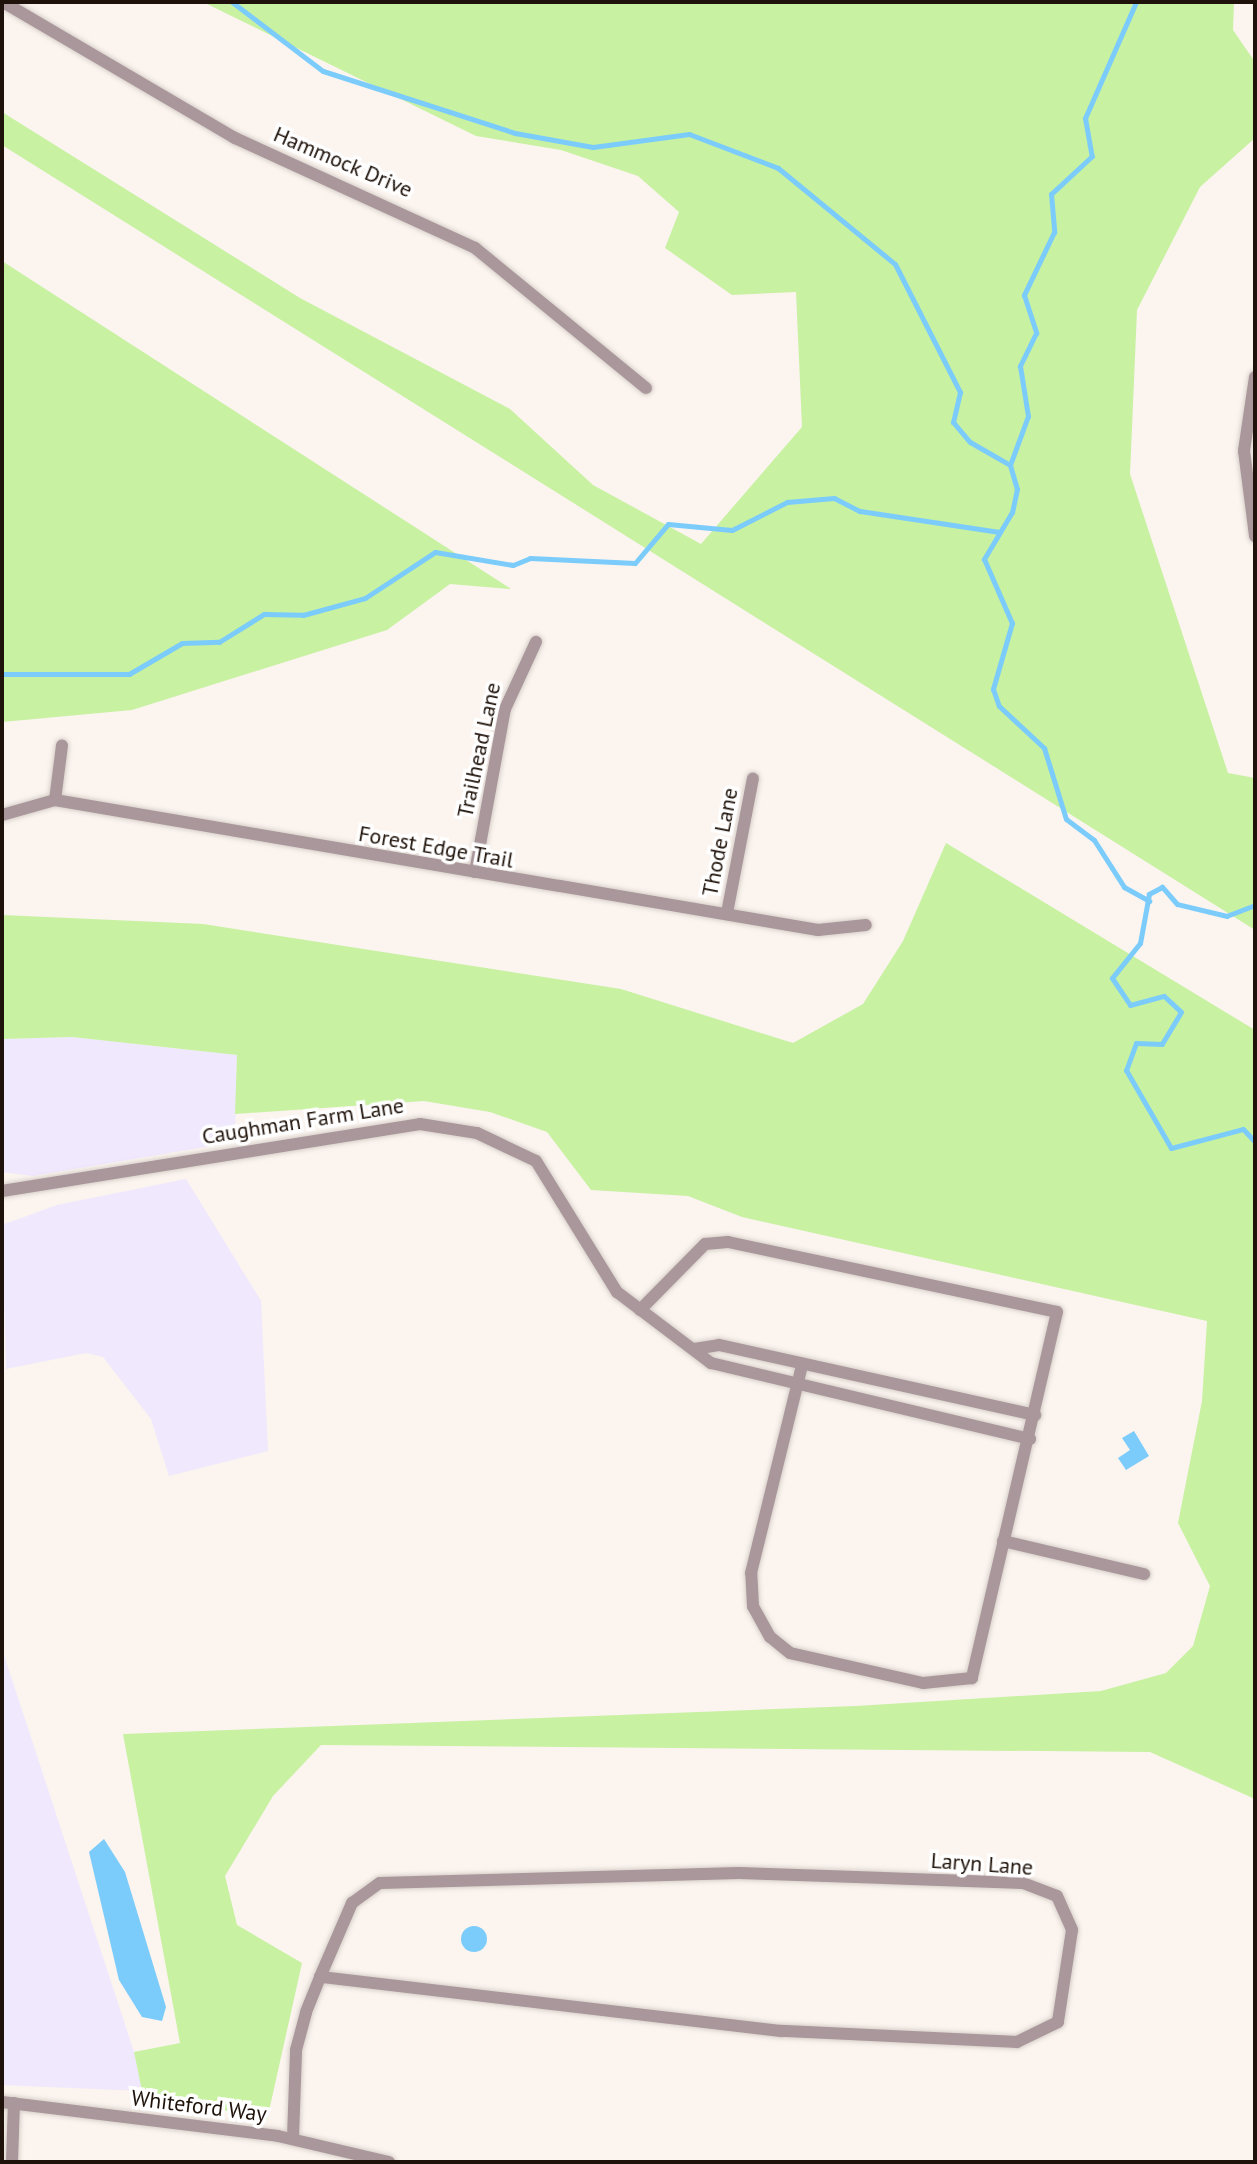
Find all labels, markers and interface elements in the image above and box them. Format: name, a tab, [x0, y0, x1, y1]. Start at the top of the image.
street label: Hammock Drive	[269, 121, 417, 203]
street label: Trailhead Lane	[452, 680, 506, 820]
street label: Thode Lane	[697, 786, 743, 898]
street label: Forest Edge Trail	[356, 820, 516, 874]
street label: Caughman Farm Lane	[200, 1092, 406, 1150]
street label: Laryn Lane	[930, 1847, 1034, 1881]
street label: Whiteford Way	[130, 2085, 268, 2127]

